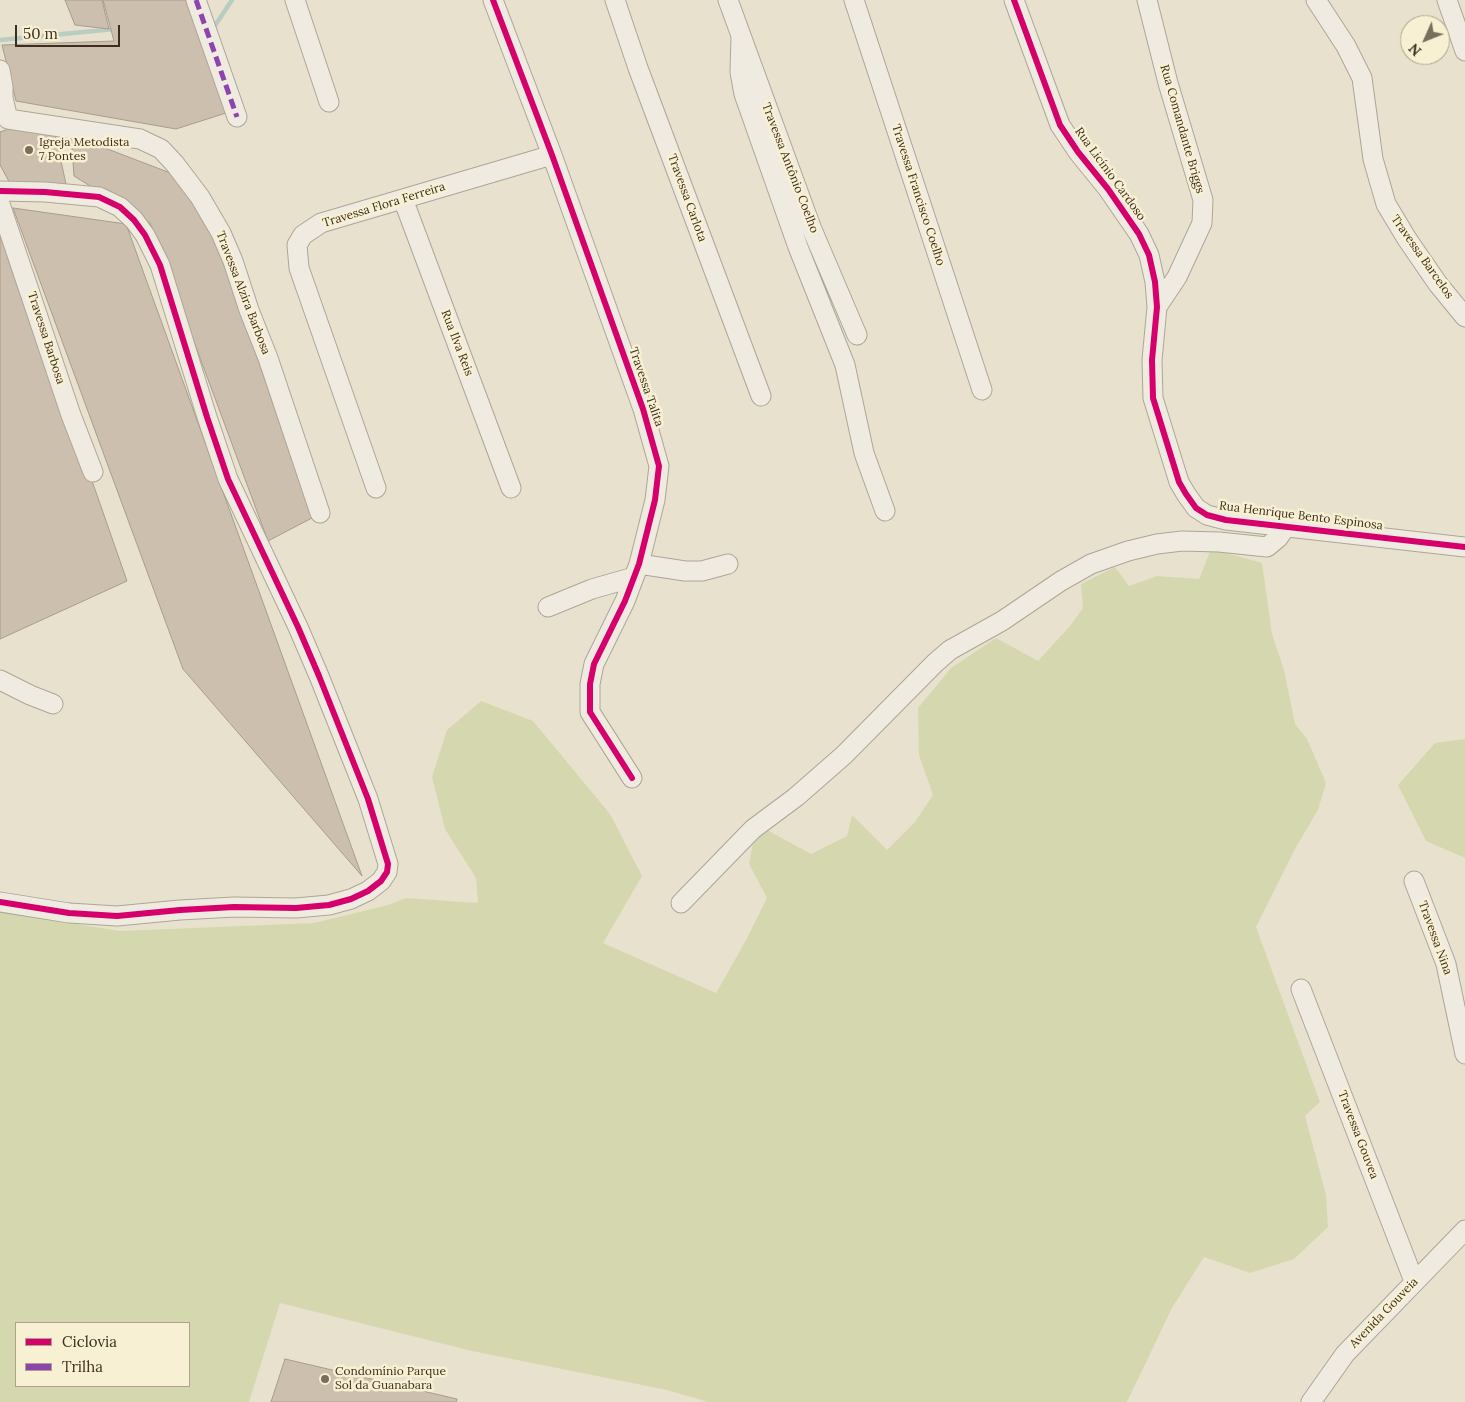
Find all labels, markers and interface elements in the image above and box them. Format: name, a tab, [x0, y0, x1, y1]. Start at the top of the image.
scale bar	[18, 15, 122, 47]
north arrow	[1400, 15, 1450, 65]
text: 50 m	[23, 24, 58, 43]
text: N	[1405, 40, 1425, 60]
street label: Rua Comandante Briggs	[1157, 63, 1207, 195]
street label: Travessa Antônio Coelho	[759, 101, 821, 235]
street label: Travessa Francisco Coelho	[888, 122, 948, 268]
street label: Rua Licínio Cardoso	[1071, 125, 1149, 223]
place label: Igreja Metodista 7 Pontes	[39, 136, 130, 164]
marker: Igreja Metodista 7 Pontes	[23, 144, 35, 156]
street label: Travessa Carlota	[664, 152, 710, 244]
street label: Travessa Flora Ferreira	[321, 180, 447, 230]
street label: Travessa Barcelos	[1388, 212, 1456, 302]
street label: Travessa Alzira Barbosa	[213, 229, 273, 357]
street label: Travessa Barbosa	[24, 290, 68, 386]
street label: Rua Ilva Reis	[438, 308, 476, 378]
street label: Travessa Talita	[626, 345, 666, 429]
street label: Rua Henrique Bento Espinosa	[1218, 499, 1384, 533]
street label: Travessa Nina	[1415, 899, 1455, 977]
street label: Travessa Gouvea	[1335, 1089, 1381, 1181]
street label: Avenida Gouveia	[1347, 1275, 1421, 1351]
legend	[15, 1322, 190, 1387]
text: Ciclovia	[62, 1332, 117, 1351]
text: Trilha	[62, 1357, 103, 1376]
place label: Condomínio Parque Sol da Guanabara	[335, 1365, 446, 1393]
marker: Condomínio Parque Sol da Guanabara	[319, 1373, 331, 1385]

